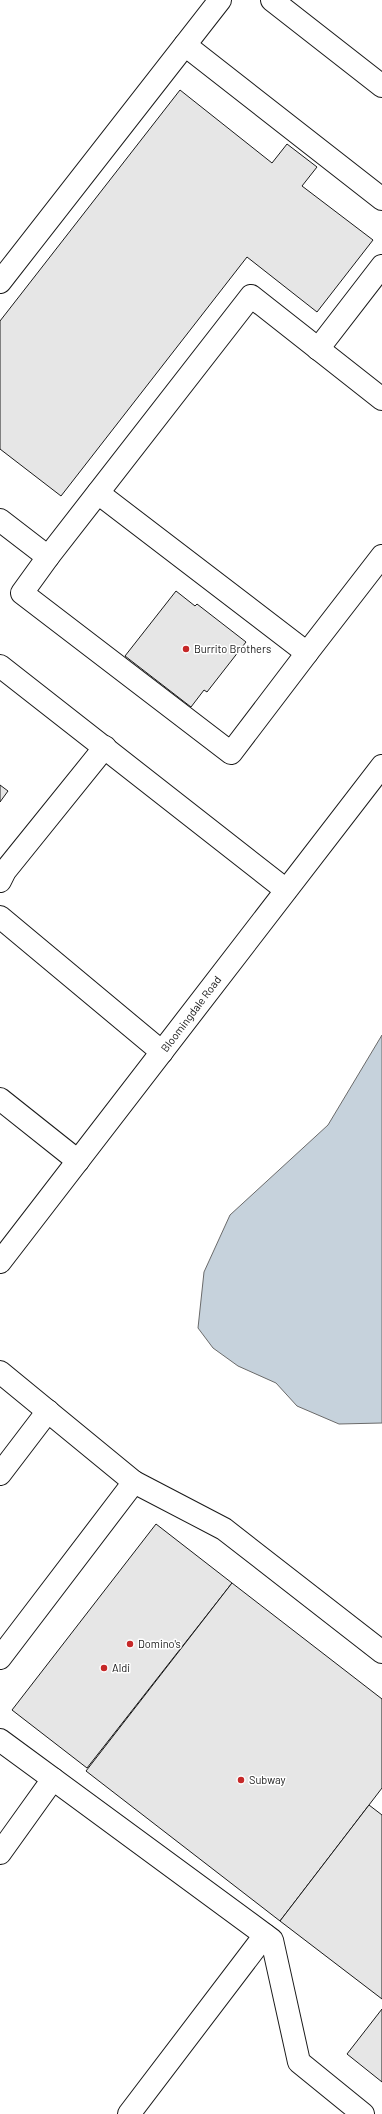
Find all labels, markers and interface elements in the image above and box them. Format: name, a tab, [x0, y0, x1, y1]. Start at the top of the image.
place label: Burrito Brothers	[194, 642, 271, 655]
marker: Burrito Brothers	[181, 644, 191, 654]
street label: Bloomingdale Road	[158, 973, 223, 1054]
place label: Domino's	[138, 1637, 181, 1650]
marker: Domino's	[125, 1639, 135, 1649]
place label: Aldi	[112, 1661, 130, 1674]
marker: Aldi	[99, 1663, 109, 1673]
place label: Subway	[249, 1773, 286, 1786]
marker: Subway	[236, 1775, 246, 1785]

